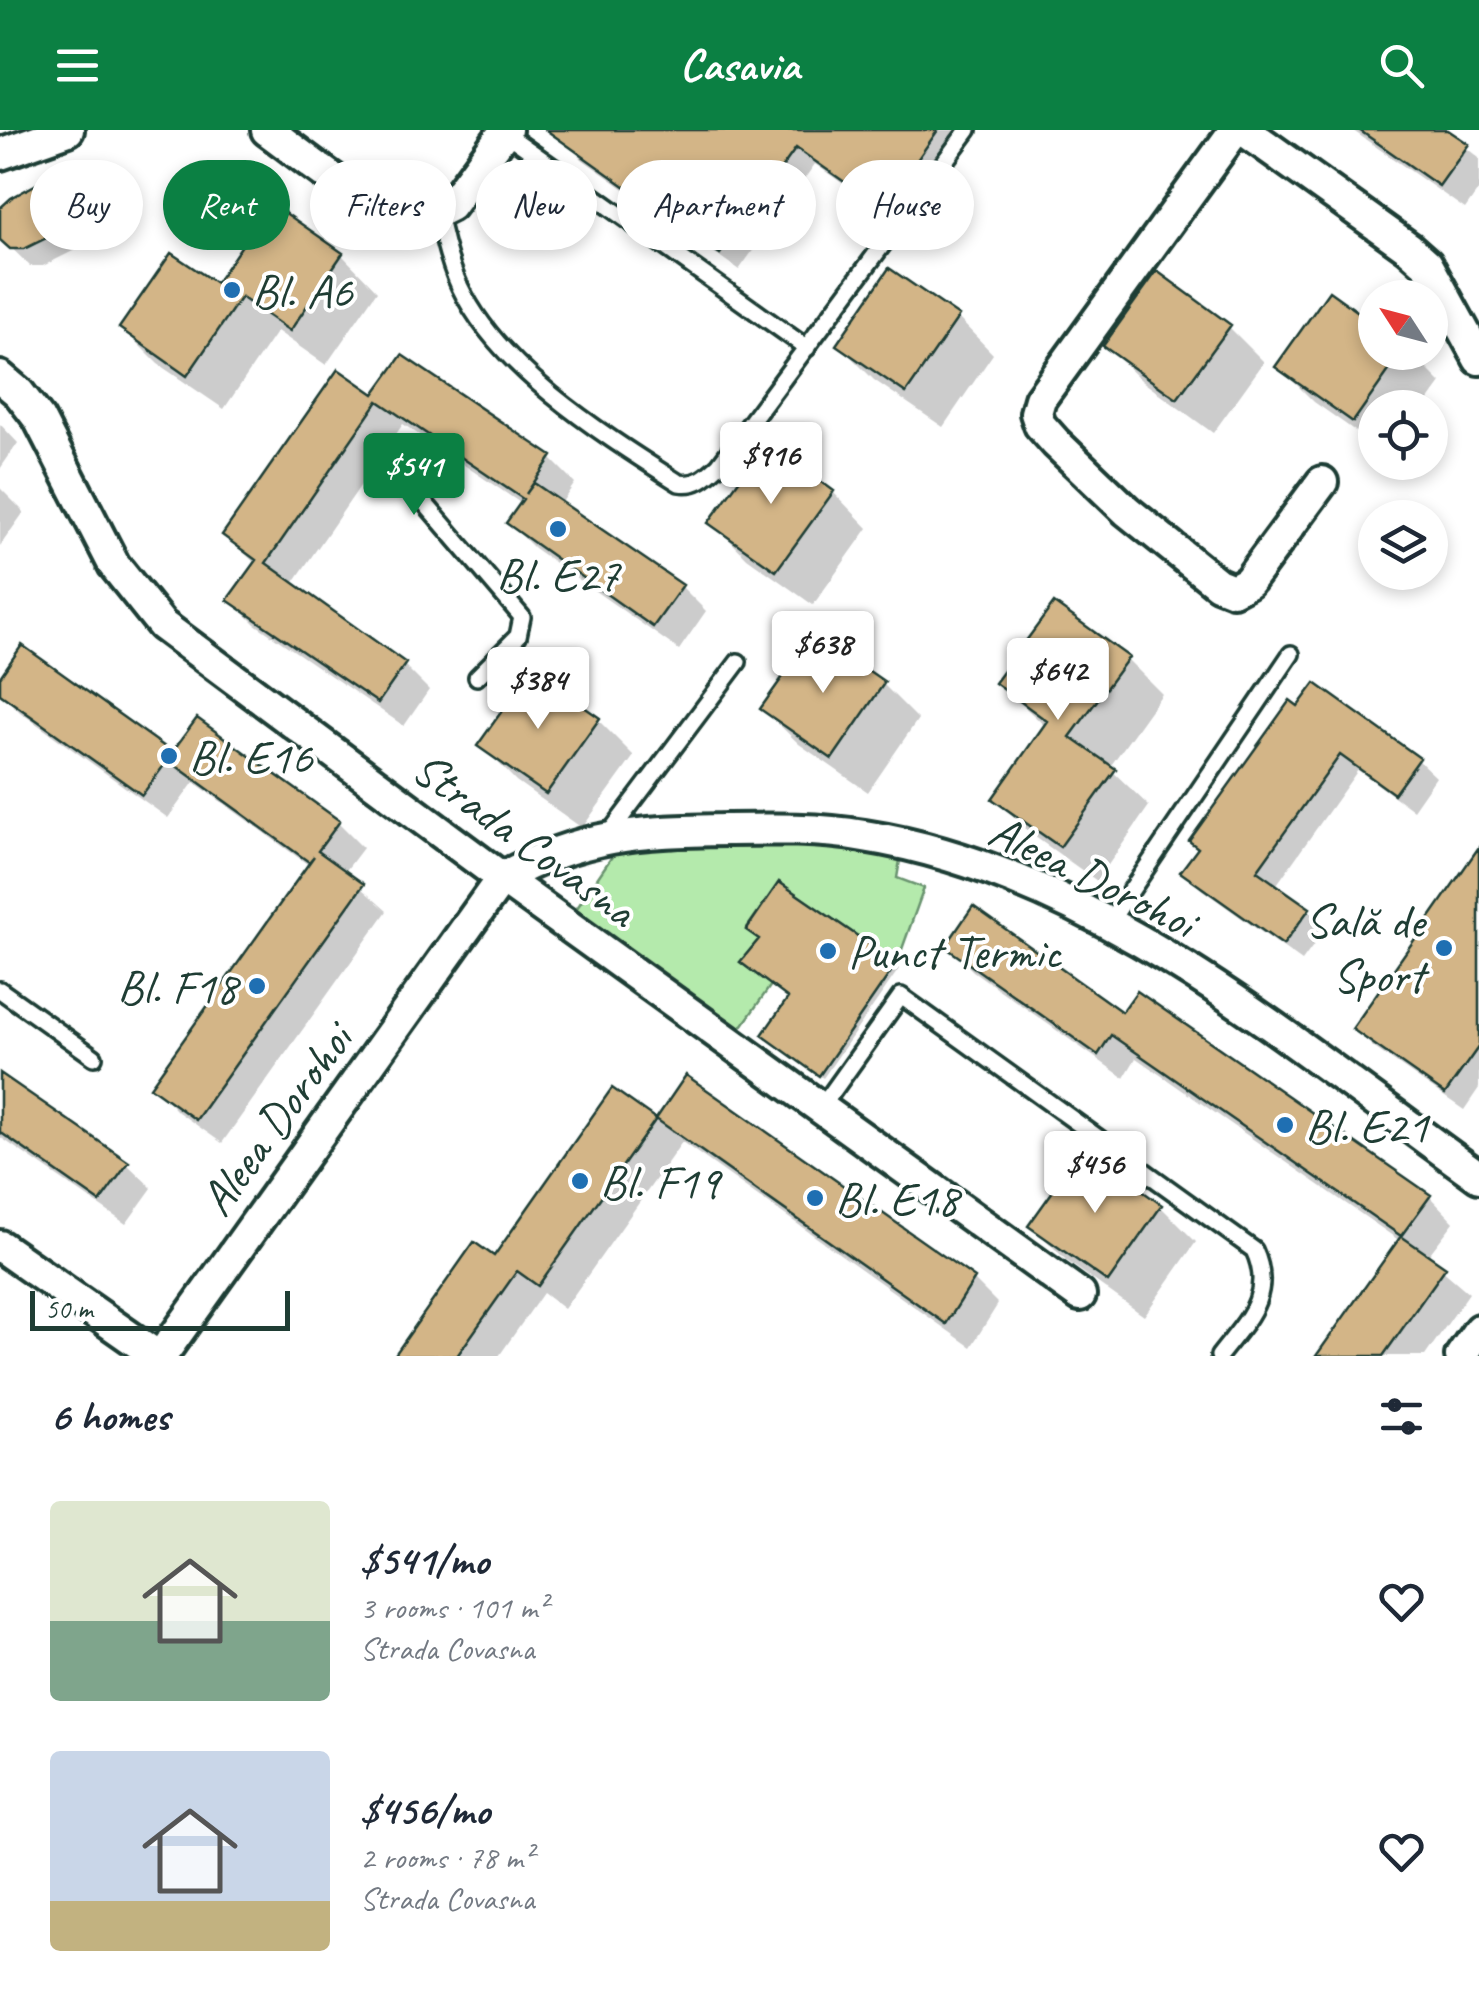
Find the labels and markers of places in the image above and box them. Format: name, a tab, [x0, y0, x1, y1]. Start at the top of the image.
place label: Bl. A6	[252, 261, 354, 321]
marker: Bl. A6	[221, 279, 243, 301]
pin: $916	[712, 422, 830, 507]
pin: $541	[355, 433, 473, 518]
marker: Bl. E27	[547, 518, 569, 540]
place label: Bl. E27	[496, 545, 622, 605]
pin: $638	[764, 611, 882, 696]
pin: $642	[999, 638, 1117, 723]
pin: $384	[479, 647, 597, 732]
place label: Bl. E16	[189, 727, 314, 787]
marker: Bl. E16	[158, 745, 180, 767]
place label: Sală de Sport	[1305, 891, 1430, 1006]
place label: Punct Termic	[848, 922, 1063, 982]
marker: Sală de Sport	[1433, 937, 1455, 959]
marker: Punct Termic	[817, 940, 839, 962]
place label: Bl. F18	[117, 957, 241, 1017]
marker: Bl. F18	[246, 975, 268, 997]
place label: Bl. E21	[1305, 1096, 1431, 1156]
marker: Bl. E21	[1274, 1114, 1296, 1136]
pin: $456	[1036, 1131, 1154, 1216]
place label: Bl. F19	[600, 1152, 723, 1212]
place label: Bl. E18	[835, 1169, 963, 1229]
marker: Bl. F19	[569, 1170, 591, 1192]
marker: Bl. E18	[804, 1187, 826, 1209]

